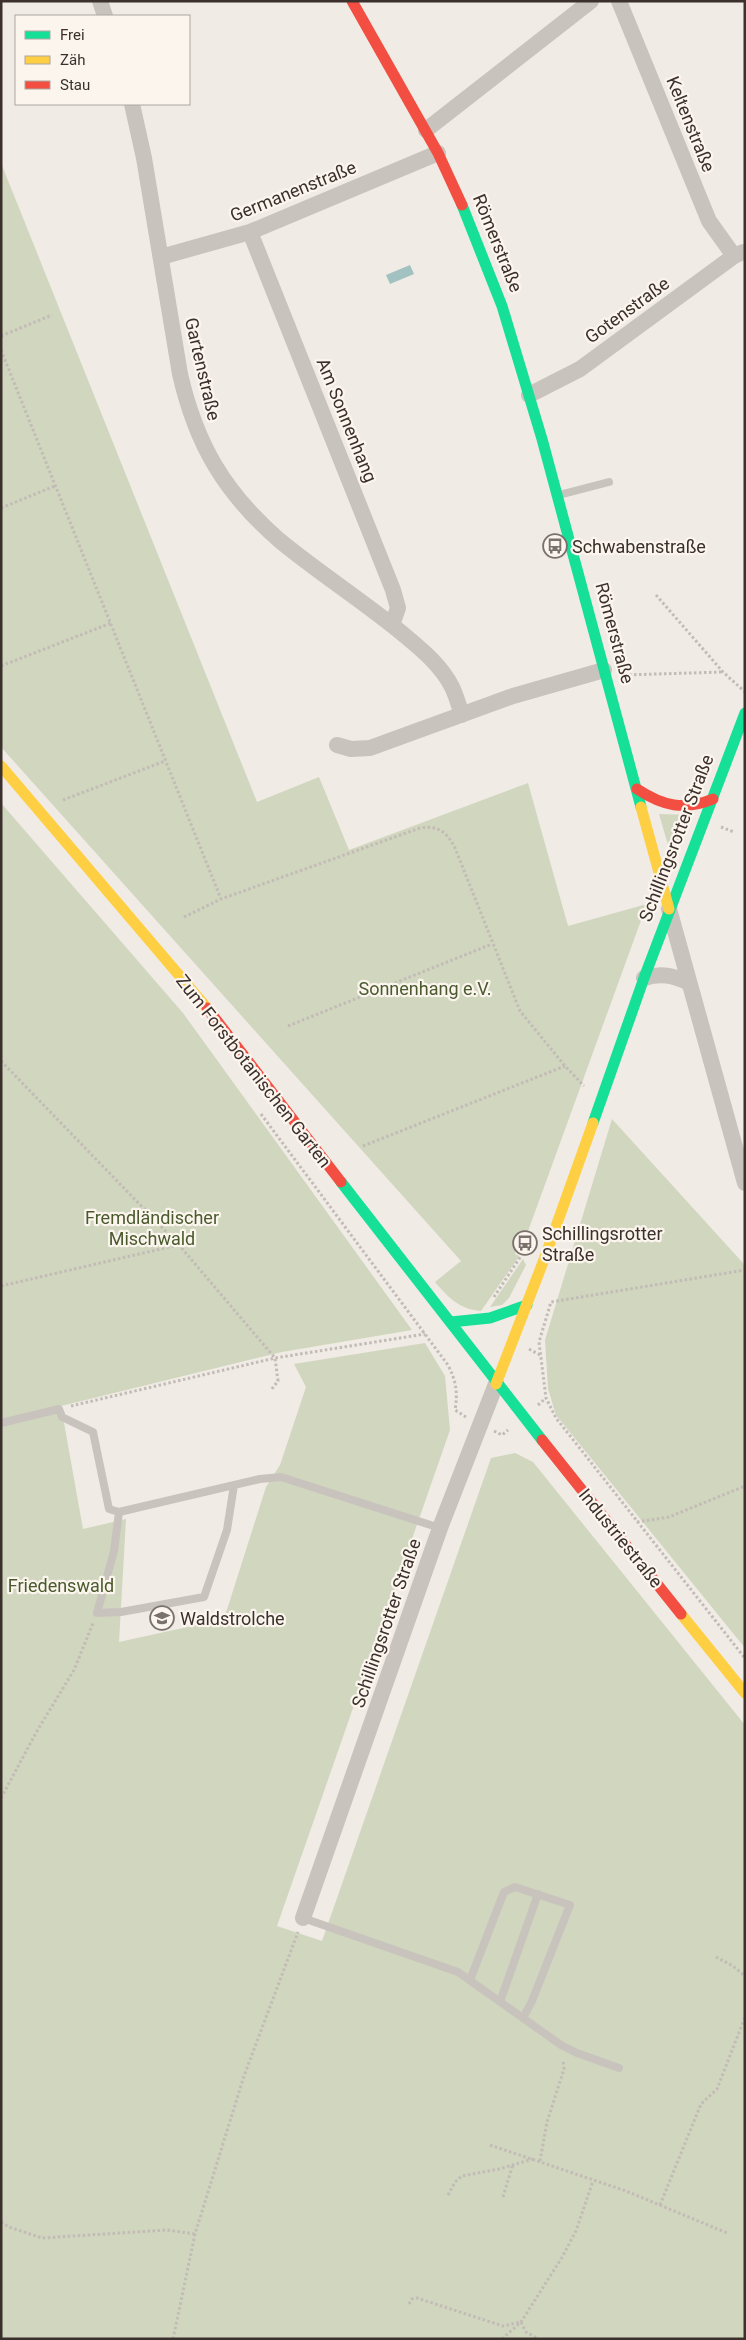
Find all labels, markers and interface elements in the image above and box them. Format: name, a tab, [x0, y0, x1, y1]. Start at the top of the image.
legend	[15, 15, 190, 105]
text: Frei	[60, 26, 85, 44]
text: Zäh	[60, 51, 85, 69]
street label: Keltenstraße	[662, 73, 720, 175]
text: Stau	[60, 76, 90, 94]
street label: Germanenstraße	[227, 156, 359, 226]
street label: Römerstraße	[469, 191, 527, 295]
street label: Gotenstraße	[581, 272, 673, 348]
street label: Gartenstraße	[181, 316, 225, 422]
street label: Am Sonnenhang	[313, 355, 381, 485]
bus stop icon: Schwabenstraße	[542, 533, 568, 559]
place label: Schwabenstraße	[572, 536, 706, 557]
street label: Römerstraße	[591, 580, 639, 686]
street label: Schillingsrotter Straße	[634, 751, 718, 925]
street label: Zum Forstbotanischen Garten	[172, 970, 336, 1172]
park label: Sonnenhang e.V.	[358, 978, 492, 999]
park label: Fremdländischer Mischwald	[85, 1207, 219, 1249]
place label: Schillingsrotter Straße	[542, 1223, 662, 1265]
bus stop icon: Schillingsrotter Straße	[512, 1230, 538, 1256]
street label: Industriestraße	[575, 1484, 667, 1592]
street label: Schillingsrotter Straße	[347, 1536, 425, 1710]
park label: Friedenswald	[8, 1575, 114, 1596]
school or university icon: Waldstrolche	[149, 1605, 175, 1631]
place label: Waldstrolche	[180, 1608, 285, 1629]

